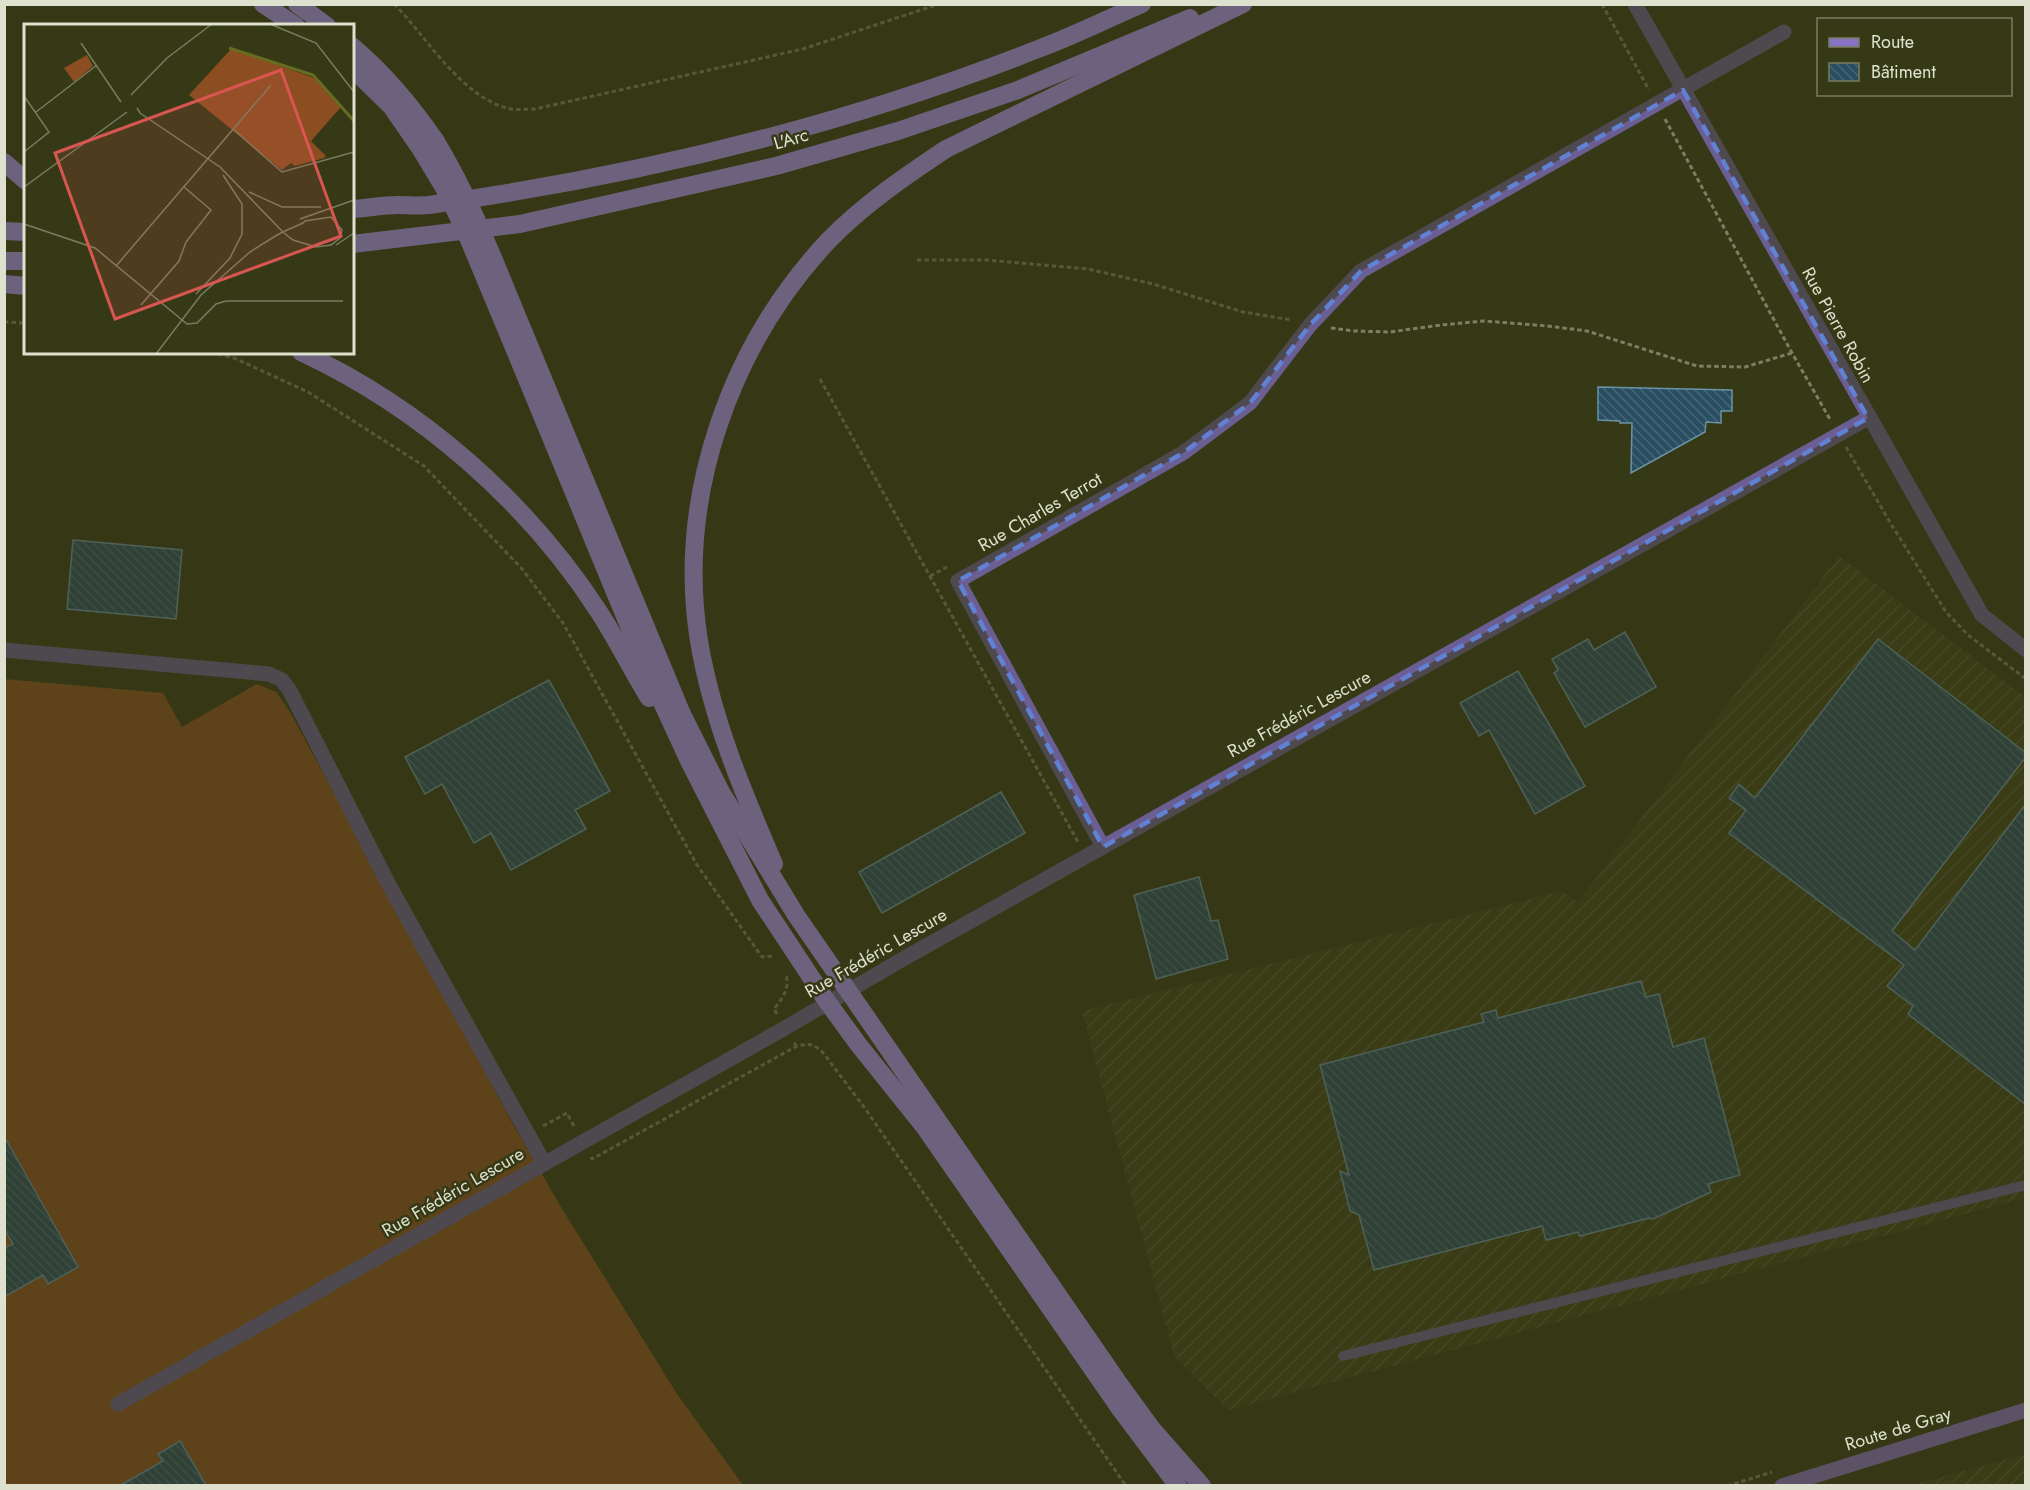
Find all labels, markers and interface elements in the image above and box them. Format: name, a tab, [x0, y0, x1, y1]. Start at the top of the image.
legend	[1817, 18, 2012, 96]
inset map	[24, 24, 354, 354]
text: Route	[1871, 29, 1914, 55]
text: Bâtiment	[1871, 59, 1937, 85]
street label: L'Arc	[770, 122, 812, 156]
street label: Rue Pierre Robin	[1795, 262, 1881, 388]
street label: Rue Charles Terrot	[973, 466, 1107, 558]
street label: Rue Frédéric Lescure	[1223, 664, 1375, 764]
street label: Rue Frédéric Lescure	[800, 902, 952, 1004]
street label: Rue Frédéric Lescure	[377, 1141, 529, 1243]
street label: Route de Gray	[1842, 1400, 1954, 1457]

